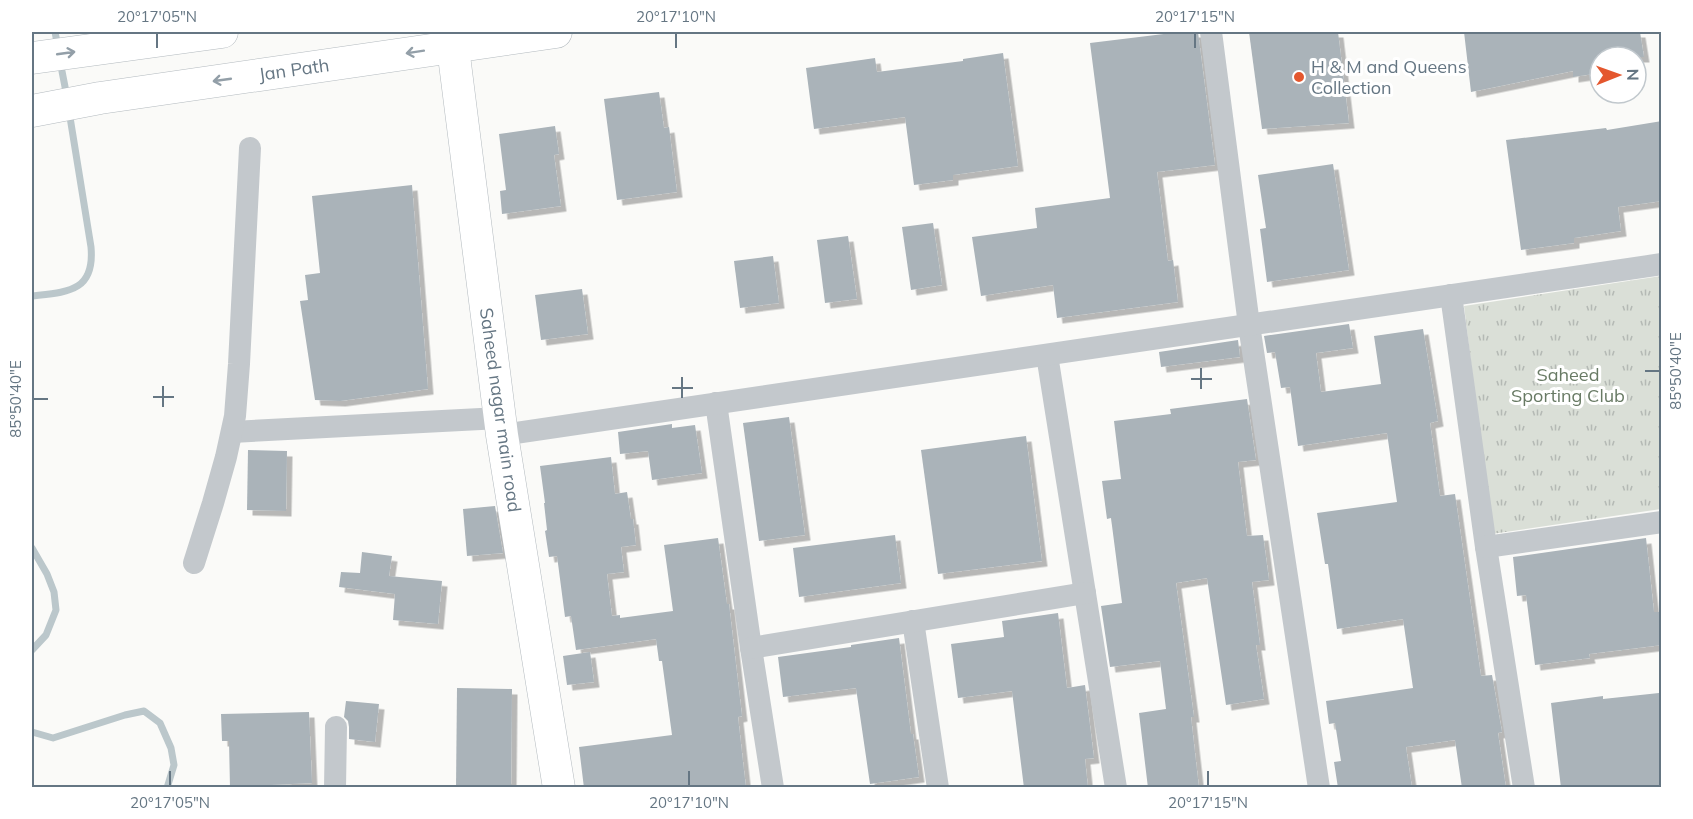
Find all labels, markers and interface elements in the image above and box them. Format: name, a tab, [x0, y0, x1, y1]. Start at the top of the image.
text: 20°17'05"N	[117, 7, 197, 26]
text: 20°17'10"N	[636, 7, 716, 26]
text: 20°17'15"N	[1155, 7, 1235, 26]
north arrow	[1588, 45, 1648, 105]
one-way arrow	[406, 46, 425, 57]
one-way arrow	[56, 47, 76, 58]
street label: Jan Path	[257, 53, 331, 86]
place label: H & M and Queens Collection	[1311, 55, 1467, 99]
text: N	[1623, 69, 1643, 81]
marker: H & M and Queens Collection	[1292, 70, 1306, 84]
one-way arrow	[213, 75, 232, 86]
street label: Saheed nagar main road	[475, 306, 526, 514]
text: 85°50'40"E	[1666, 332, 1685, 410]
text: 85°50'40"E	[6, 360, 25, 438]
park label: Saheed Sporting Club	[1511, 363, 1625, 407]
text: 20°17'05"N	[130, 793, 210, 812]
text: 20°17'10"N	[649, 793, 729, 812]
text: 20°17'15"N	[1168, 793, 1248, 812]

